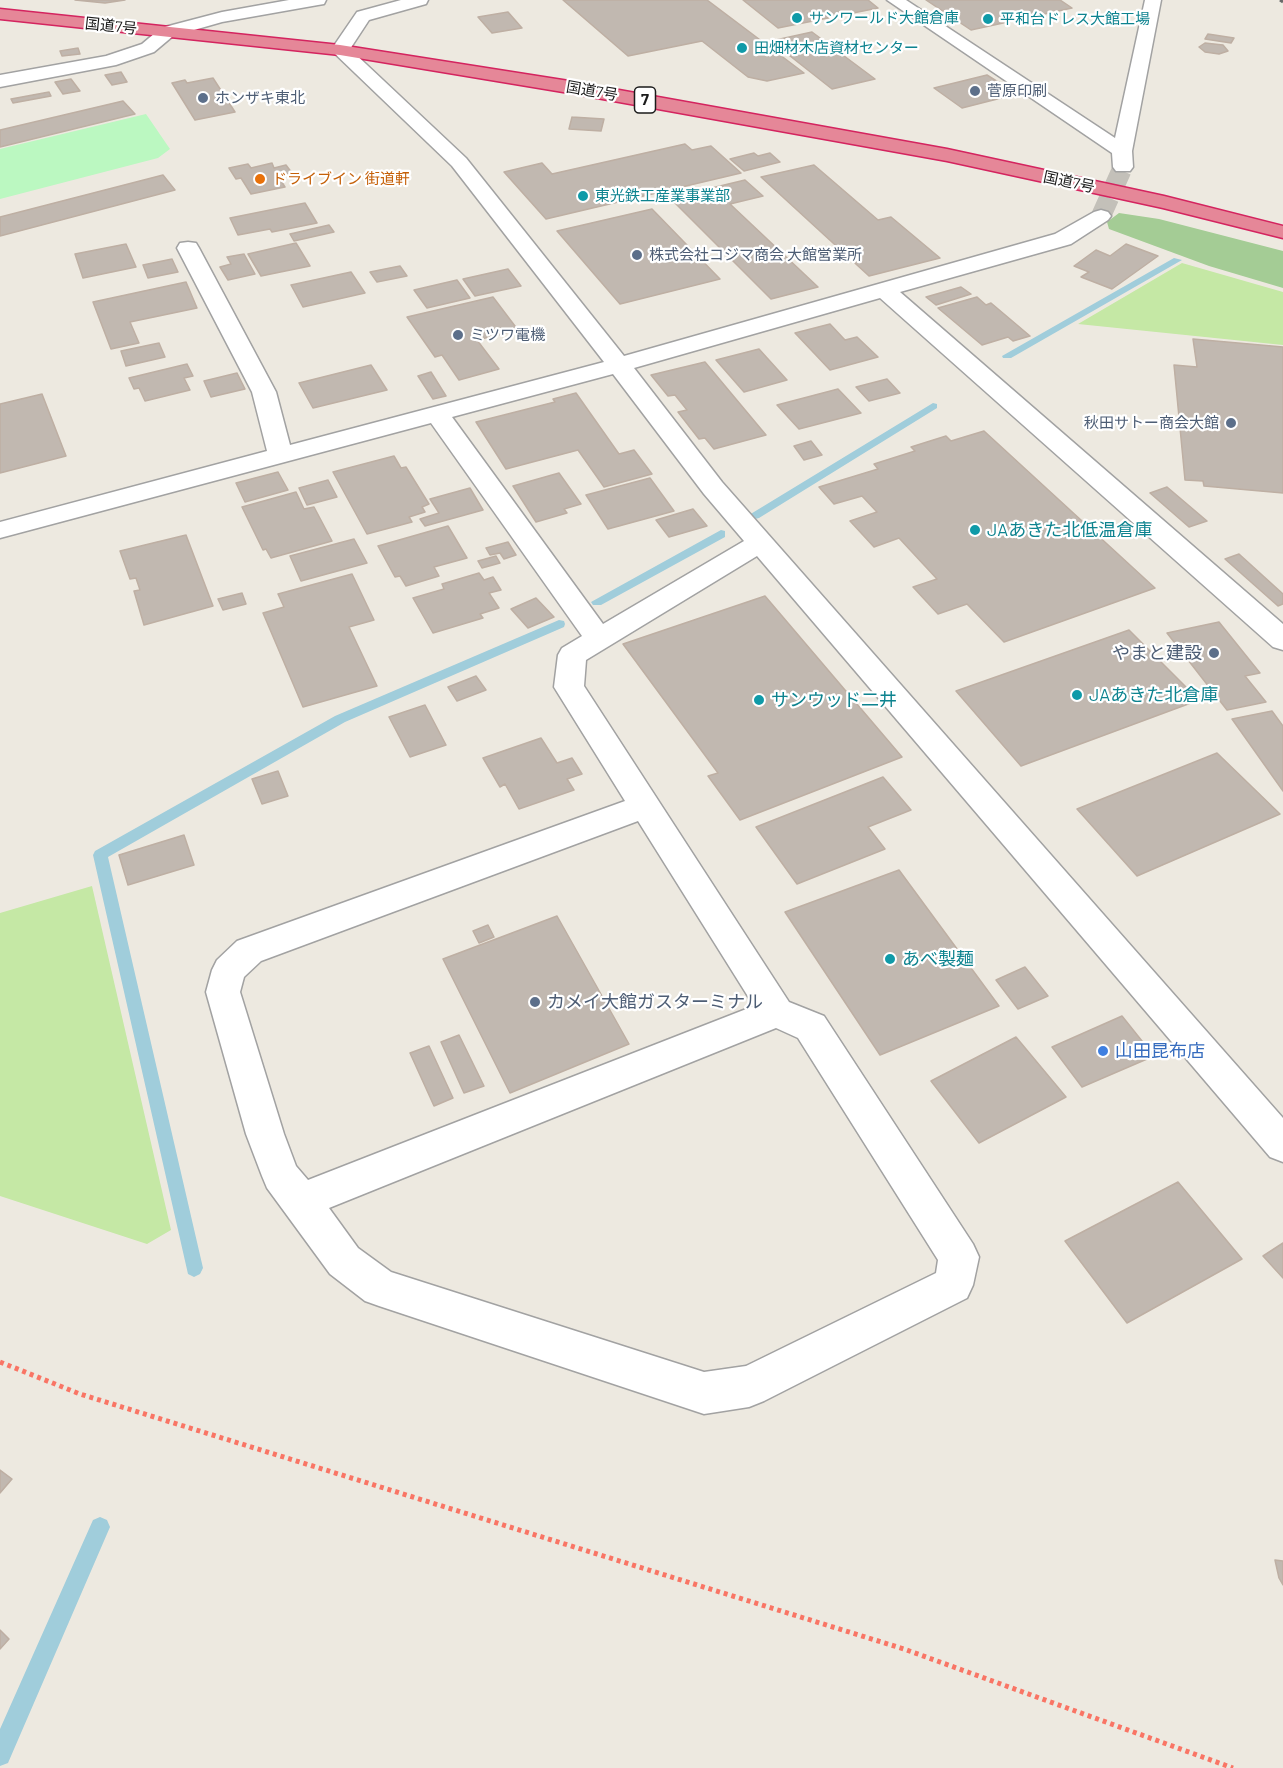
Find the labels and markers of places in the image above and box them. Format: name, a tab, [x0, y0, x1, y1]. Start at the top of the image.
place label: サンワールド大館倉庫	[809, 9, 959, 27]
place label: 平和台ドレス大館工場	[1000, 10, 1150, 28]
marker: サンワールド大館倉庫	[790, 11, 804, 25]
marker: 平和台ドレス大館工場	[981, 12, 995, 26]
place label: 田畑材木店資材センター	[754, 39, 919, 57]
marker: 田畑材木店資材センター	[735, 41, 749, 55]
place label: 菅原印刷	[987, 82, 1047, 100]
marker: 菅原印刷	[968, 84, 982, 98]
place label: ホンザキ東北	[215, 89, 305, 107]
marker: ホンザキ東北	[196, 91, 210, 105]
place label: ドライブイン 街道軒	[272, 170, 410, 188]
marker: ドライブイン 街道軒	[253, 172, 267, 186]
place label: 東光鉄工産業事業部	[595, 187, 730, 205]
marker: 東光鉄工産業事業部	[576, 189, 590, 203]
place label: 株式会社コジマ商会 大館営業所	[649, 246, 862, 264]
marker: 株式会社コジマ商会 大館営業所	[630, 248, 644, 262]
place label: ミツワ電機	[470, 326, 545, 344]
marker: ミツワ電機	[451, 328, 465, 342]
place label: 秋田サトー商会大館	[1084, 414, 1219, 432]
marker: 秋田サトー商会大館	[1224, 416, 1238, 430]
place label: JAあきた北低温倉庫	[987, 519, 1152, 541]
marker: JAあきた北低温倉庫	[968, 523, 982, 537]
place label: やまと建設	[1112, 642, 1202, 664]
marker: やまと建設	[1207, 646, 1221, 660]
place label: JAあきた北倉庫	[1089, 684, 1218, 706]
marker: JAあきた北倉庫	[1070, 688, 1084, 702]
place label: サンウッド二井	[771, 689, 897, 711]
marker: サンウッド二井	[752, 693, 766, 707]
place label: あべ製麺	[902, 948, 974, 970]
marker: あべ製麺	[883, 952, 897, 966]
place label: カメイ大館ガスターミナル	[547, 991, 763, 1013]
marker: カメイ大館ガスターミナル	[528, 995, 542, 1009]
place label: 山田昆布店	[1115, 1040, 1205, 1062]
marker: 山田昆布店	[1096, 1044, 1110, 1058]

